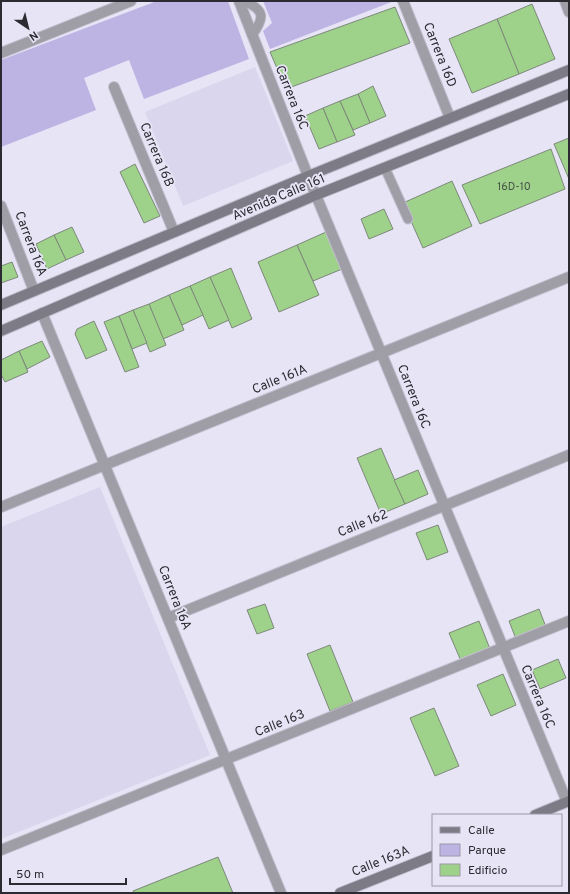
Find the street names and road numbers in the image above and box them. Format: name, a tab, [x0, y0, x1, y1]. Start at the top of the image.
street label: Carrera 16D	[419, 20, 459, 90]
street label: Carrera 16C	[271, 63, 311, 133]
street label: Carrera 16B	[135, 121, 177, 189]
street label: Avenida Calle 161	[230, 171, 328, 225]
street label: Carrera 16A	[10, 209, 50, 279]
street label: Calle 161A	[250, 362, 310, 398]
street label: Carrera 16C	[393, 362, 433, 432]
street label: Calle 162	[336, 507, 390, 541]
street label: Carrera 16A	[154, 563, 194, 633]
street label: Carrera 16C	[516, 663, 558, 731]
street label: Calle 163	[253, 707, 307, 741]
street label: Calle 163A	[350, 843, 413, 881]

